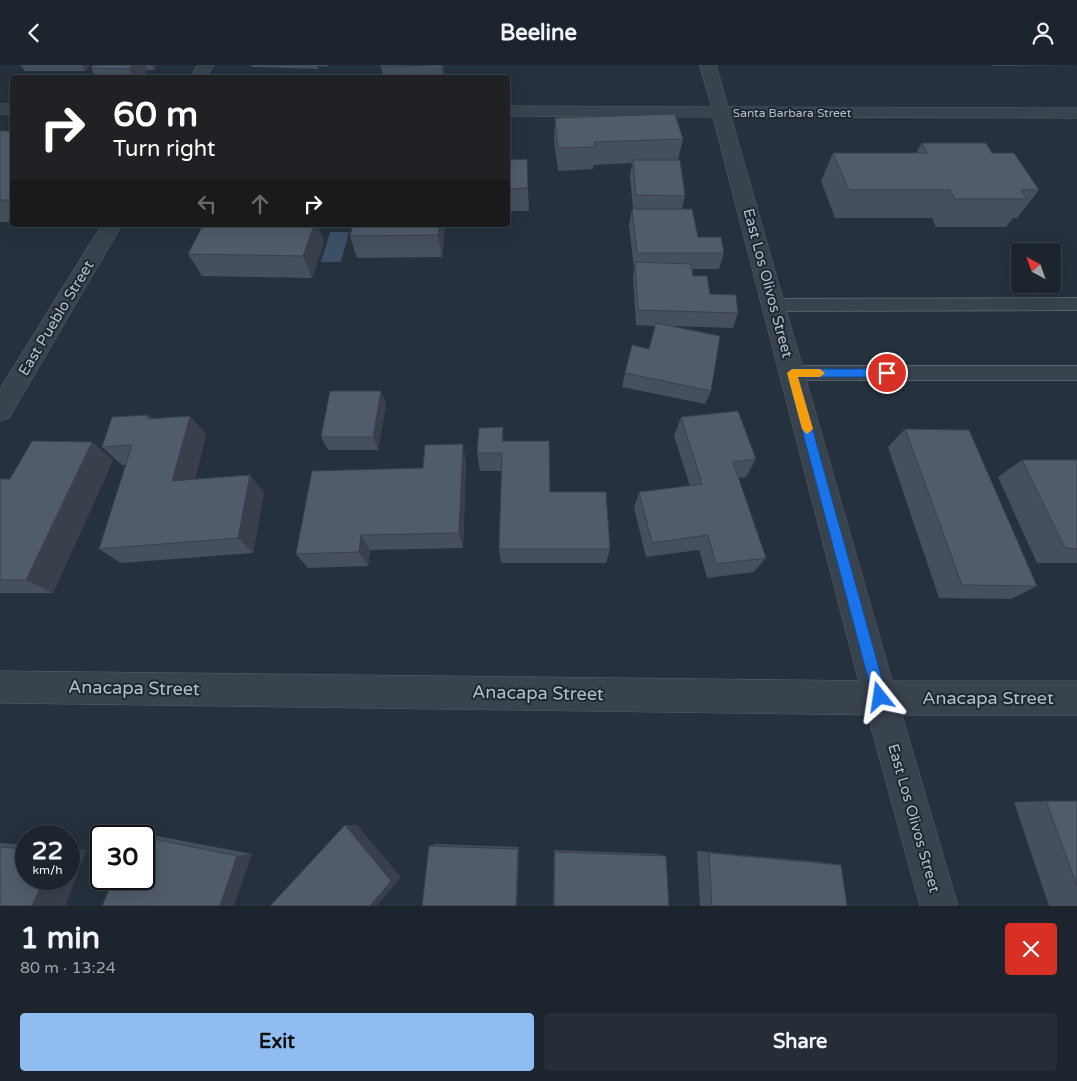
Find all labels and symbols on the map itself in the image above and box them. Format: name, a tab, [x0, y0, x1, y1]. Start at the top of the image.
street label: Santa Barbara Street	[733, 106, 852, 120]
street label: East Los Olivos Street	[739, 206, 797, 360]
north arrow	[1011, 243, 1061, 293]
street label: East Pueblo Street	[14, 257, 98, 379]
pin	[866, 352, 908, 394]
position arrow	[853, 670, 905, 722]
street label: Anacapa Street	[68, 676, 200, 700]
street label: Anacapa Street	[472, 681, 604, 705]
street label: Anacapa Street	[922, 687, 1054, 709]
street label: East Los Olivos Street	[884, 742, 944, 895]
speed limit sign: 30	[90, 825, 155, 890]

